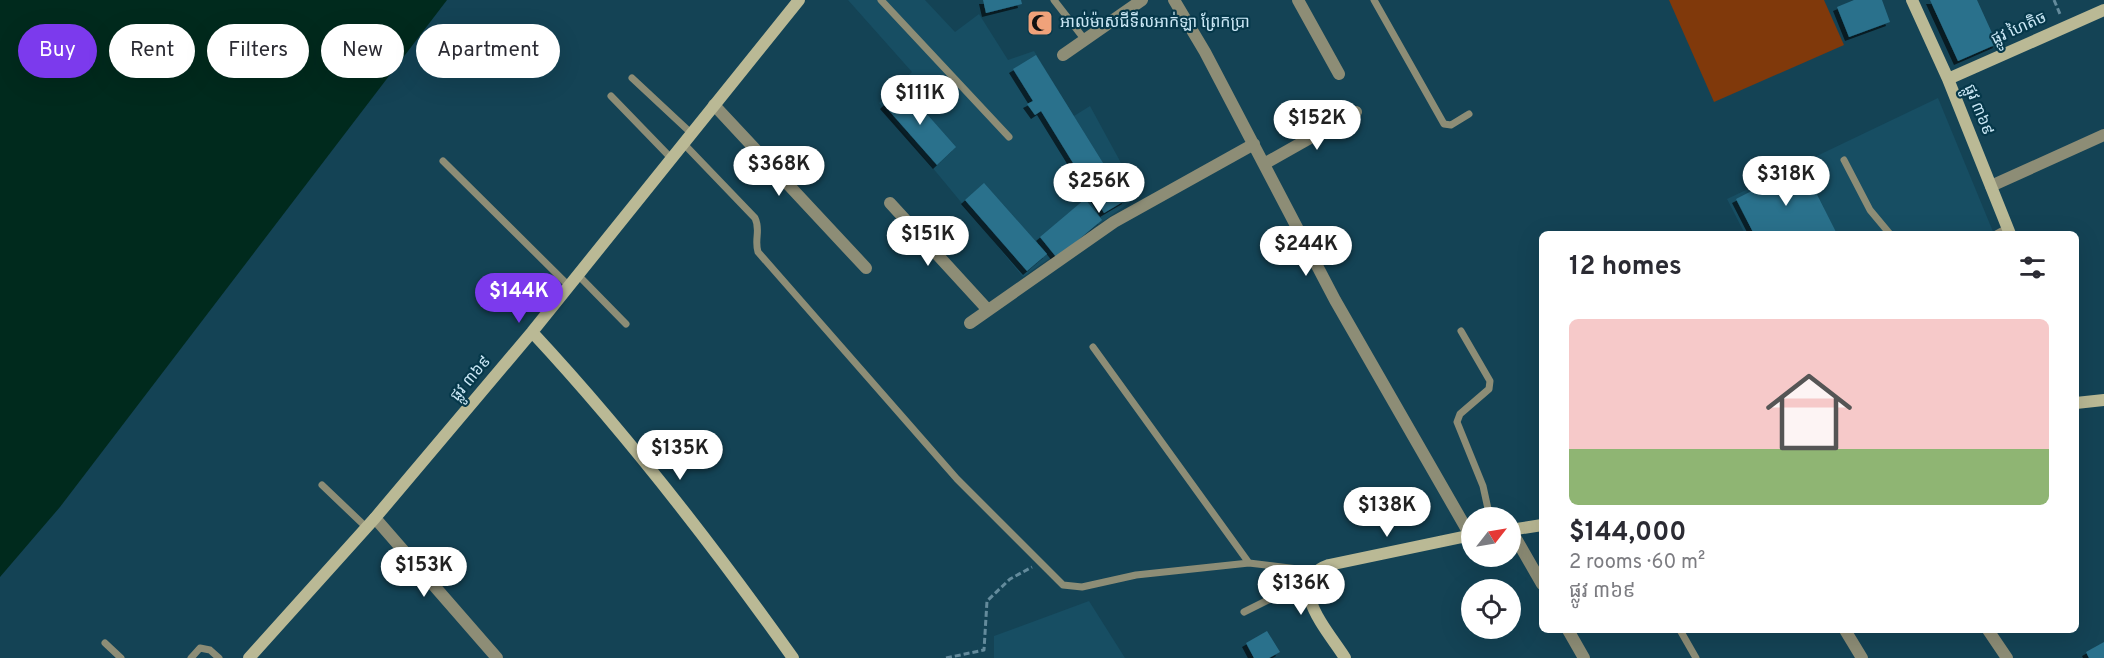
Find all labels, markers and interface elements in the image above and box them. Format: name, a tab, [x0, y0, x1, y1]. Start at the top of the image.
street label: ផ្លូវ ហៃតិច	[1987, 6, 2051, 53]
mosque icon: អាល់ម៉ាសជីទីលអាក់ឡា ព្រែកប្រា	[1025, 8, 1055, 38]
place label: អាល់ម៉ាសជីទីលអាក់ឡា ព្រែកប្រា	[1060, 11, 1250, 33]
chip: Buy	[18, 24, 97, 78]
chip: Rent	[109, 24, 195, 78]
chip: Filters	[207, 24, 309, 78]
chip: New	[321, 24, 404, 78]
chip: Apartment	[416, 24, 560, 78]
pin: $111K	[878, 75, 962, 126]
text: $111K	[895, 81, 945, 107]
street label: ផ្លូវ ៣៦៩	[1956, 82, 1997, 139]
pin: $152K	[1275, 100, 1359, 151]
text: $152K	[1288, 106, 1346, 132]
pin: $368K	[737, 146, 821, 197]
text: $368K	[747, 152, 811, 178]
pin: $318K	[1744, 156, 1828, 207]
text: $318K	[1757, 162, 1815, 188]
pin: $256K	[1057, 163, 1141, 214]
text: $256K	[1068, 169, 1130, 195]
pin: $151K	[886, 216, 970, 267]
text: $151K	[901, 222, 955, 248]
pin: $244K	[1264, 226, 1348, 277]
text: $244K	[1274, 232, 1338, 258]
text: 12 homes	[1569, 251, 1682, 284]
icon: filters	[2016, 251, 2049, 284]
pin: $144K	[477, 273, 561, 324]
text: $144K	[489, 279, 549, 305]
street label: ផ្លូវ ៣៦៩	[446, 352, 498, 408]
icon: home	[1755, 358, 1863, 466]
pin: $135K	[638, 430, 722, 481]
text: $135K	[651, 436, 709, 462]
pin: $138K	[1345, 487, 1429, 538]
text: $138K	[1358, 493, 1416, 519]
north arrow	[1461, 507, 1521, 567]
map controls	[1461, 507, 1521, 639]
text: $144,000	[1569, 517, 1686, 550]
pin: $153K	[382, 547, 466, 598]
text: 2 rooms · 60 m²	[1569, 550, 1705, 576]
text: $153K	[395, 553, 453, 579]
pin: $136K	[1259, 565, 1343, 616]
text: $136K	[1272, 571, 1330, 597]
button: locate	[1461, 579, 1521, 639]
text: ផ្លូវ ៣៦៩	[1569, 579, 1636, 605]

